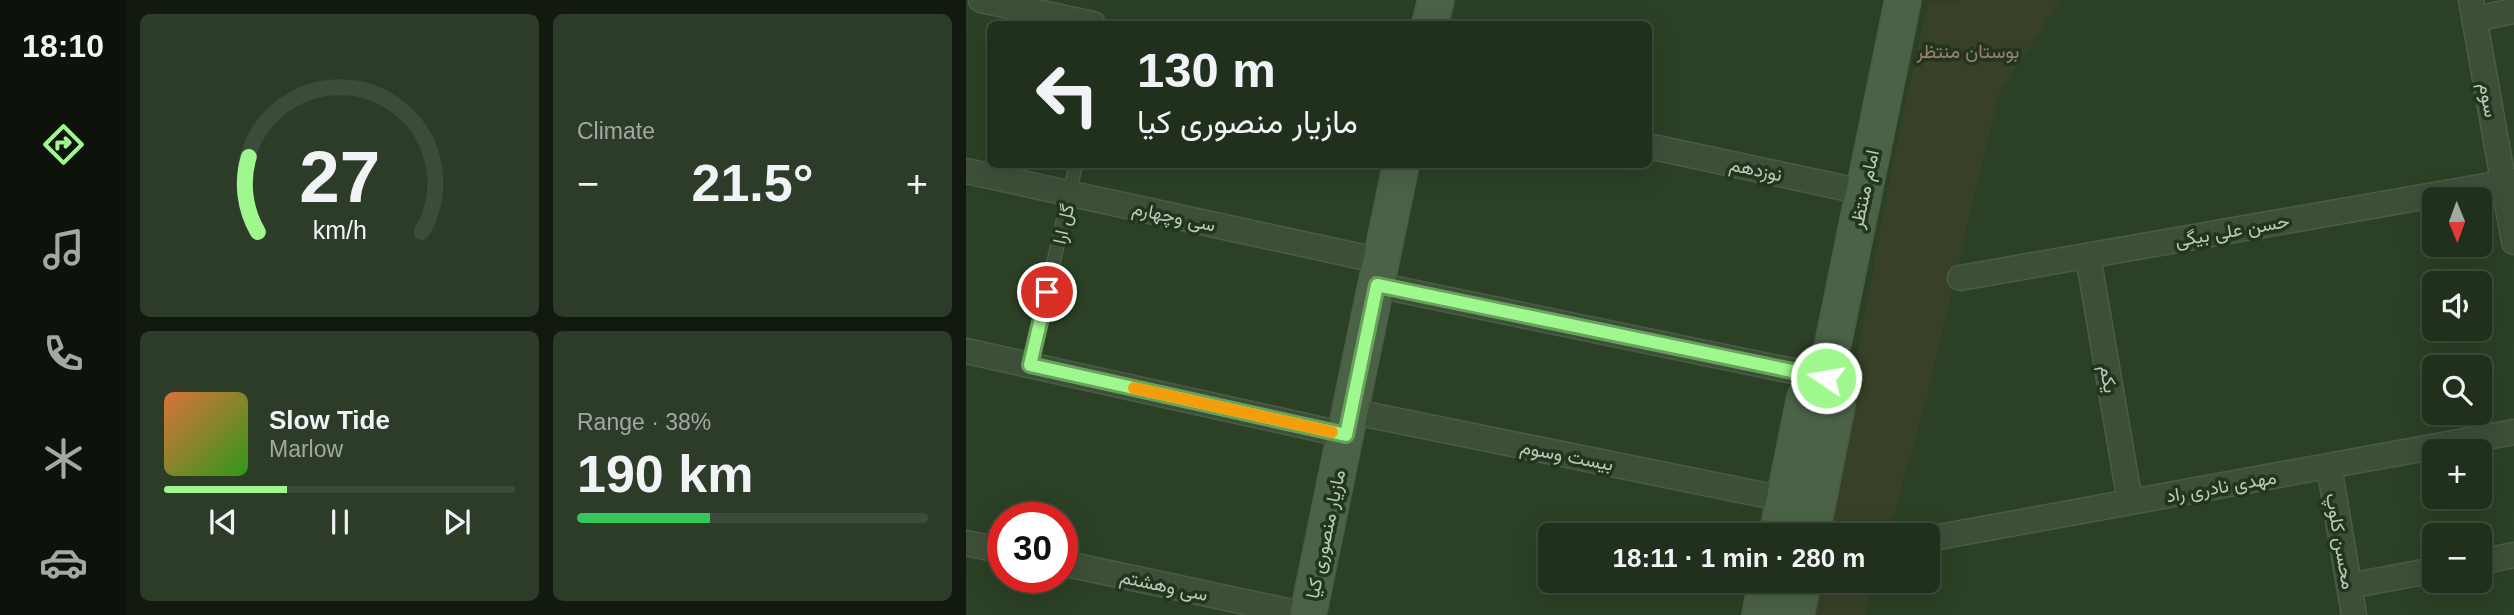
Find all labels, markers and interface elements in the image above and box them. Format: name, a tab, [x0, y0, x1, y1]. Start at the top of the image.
text: 18:10	[22, 28, 104, 64]
park label: بوستان منتظر	[1916, 41, 2019, 63]
text: 130 m	[1137, 43, 1276, 97]
icon: left	[1022, 49, 1113, 140]
street label: سوم	[2473, 81, 2502, 119]
text: مازیار منصوری کیا	[1137, 104, 1358, 140]
text: Climate	[577, 118, 655, 144]
icon: directions	[39, 120, 88, 169]
text: 27	[299, 136, 380, 217]
street label: امام منتظر	[1846, 148, 1885, 232]
text: 21.5°	[691, 154, 814, 212]
street label: نوزدهم	[1727, 154, 1784, 187]
text: −	[577, 163, 599, 205]
text: +	[906, 163, 928, 205]
north arrow	[2422, 187, 2492, 257]
map controls	[2422, 187, 2492, 593]
street label: سی وچهارم	[1130, 197, 1217, 238]
street label: گل ارا	[1049, 202, 1079, 246]
street label: حسن علی بیگی	[2173, 210, 2291, 252]
text: km/h	[312, 215, 367, 243]
icon: music	[39, 225, 88, 274]
pin	[1017, 262, 1077, 322]
button: sound	[2422, 271, 2492, 341]
icon: arrive	[1028, 273, 1066, 311]
icon: phone	[39, 329, 88, 378]
position arrow	[1789, 341, 1863, 415]
button: search	[2422, 355, 2492, 425]
street label: یکم	[2094, 364, 2121, 395]
text: Slow Tide	[269, 405, 390, 435]
text: Range · 38%	[577, 409, 711, 435]
icon: climate	[39, 434, 88, 483]
text: Marlow	[269, 436, 343, 462]
street label: بیست وسوم	[1518, 436, 1615, 477]
button: +	[2422, 439, 2492, 509]
text: 190 km	[577, 445, 753, 503]
street label: مهدی نادری راد	[2164, 466, 2278, 508]
street label: مازیار منصوری کیا	[1302, 468, 1350, 601]
street label: محسن کلوپ	[2319, 491, 2359, 592]
speed limit sign: 30	[987, 502, 1078, 593]
icon: previous	[204, 503, 242, 541]
icon: pause	[321, 503, 359, 541]
icon: next	[438, 503, 476, 541]
button: −	[2422, 523, 2492, 593]
icon: car	[39, 538, 88, 587]
text: 18:11 · 1 min · 280 m	[1613, 543, 1865, 573]
street label: سی وهشتم	[1118, 566, 1210, 607]

